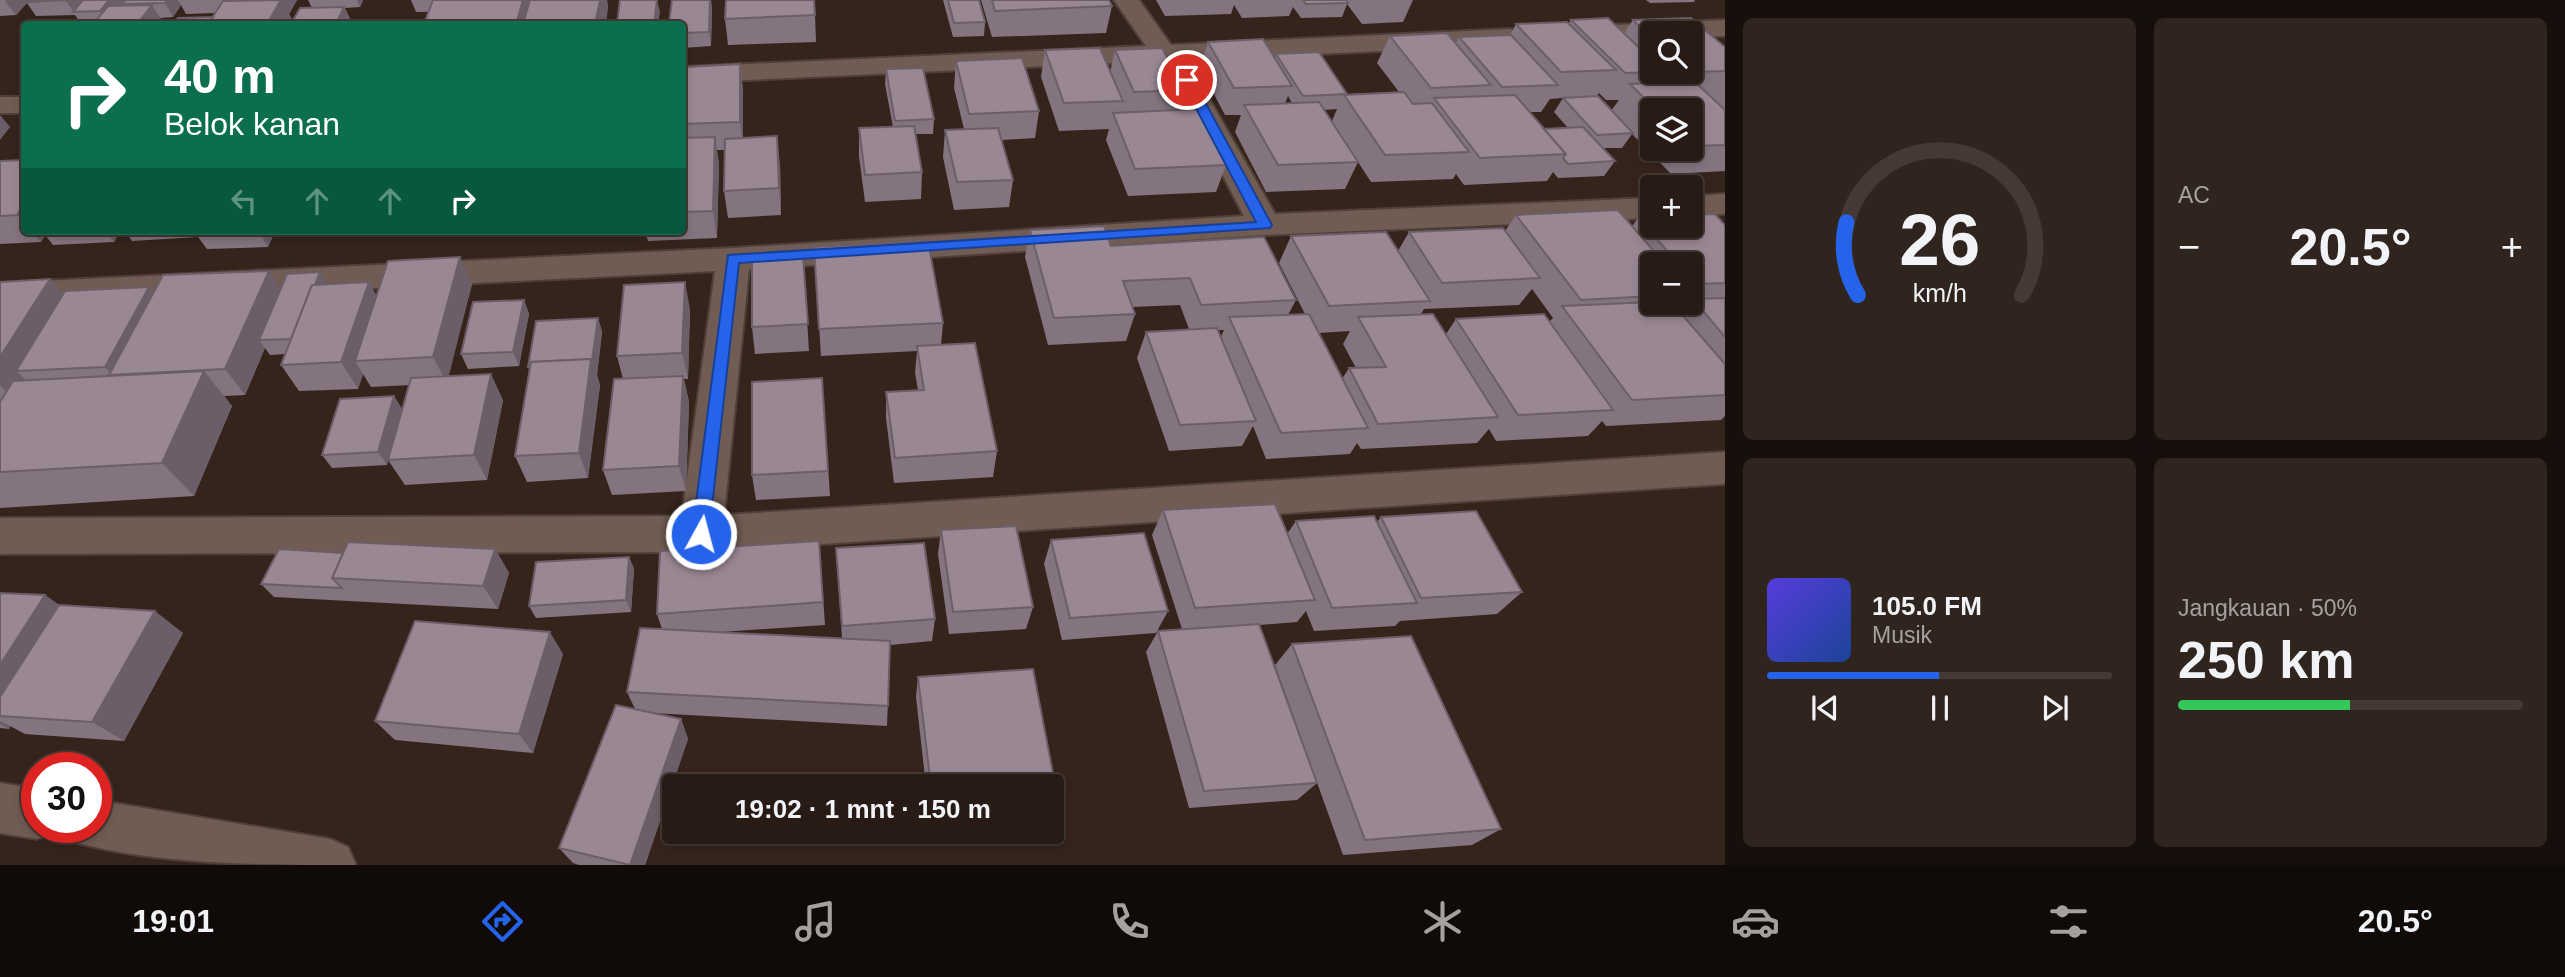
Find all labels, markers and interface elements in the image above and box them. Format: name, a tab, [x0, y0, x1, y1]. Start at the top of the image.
map controls	[1640, 21, 1703, 315]
button: search	[1640, 21, 1703, 84]
icon: right	[49, 49, 140, 140]
text: 40 m	[164, 49, 276, 103]
pin	[1157, 50, 1217, 110]
icon: arrive	[1168, 61, 1206, 99]
button: layers	[1640, 98, 1703, 161]
text: Belok kanan	[164, 106, 340, 142]
button: +	[1640, 175, 1703, 238]
icon: left	[225, 182, 263, 220]
icon: ahead	[298, 182, 336, 220]
icon: ahead	[371, 182, 409, 220]
icon: right	[444, 182, 482, 220]
text: AC	[2178, 182, 2210, 208]
text: 26	[1899, 199, 1980, 280]
text: 20.5°	[2289, 218, 2412, 276]
text: −	[2178, 226, 2200, 268]
text: +	[2501, 226, 2523, 268]
button: −	[1640, 252, 1703, 315]
text: km/h	[1912, 279, 1967, 307]
position arrow	[664, 497, 738, 571]
text: 105.0 FM	[1872, 591, 1982, 621]
text: Jangkauan · 50%	[2178, 595, 2357, 621]
text: Musik	[1872, 622, 1932, 648]
text: 250 km	[2178, 631, 2354, 689]
icon: previous	[1806, 689, 1844, 727]
icon: pause	[1921, 689, 1959, 727]
icon: next	[2036, 689, 2074, 727]
speed limit sign: 30	[21, 752, 112, 843]
text: 19:02 · 1 mnt · 150 m	[735, 794, 991, 824]
icon: directions	[478, 897, 527, 946]
icon: music	[791, 897, 840, 946]
icon: phone	[1105, 897, 1154, 946]
icon: climate	[1418, 897, 1467, 946]
icon: car	[1731, 897, 1780, 946]
icon: filters	[2044, 897, 2093, 946]
text: 19:01	[132, 903, 214, 939]
text: 20.5°	[2358, 903, 2433, 939]

